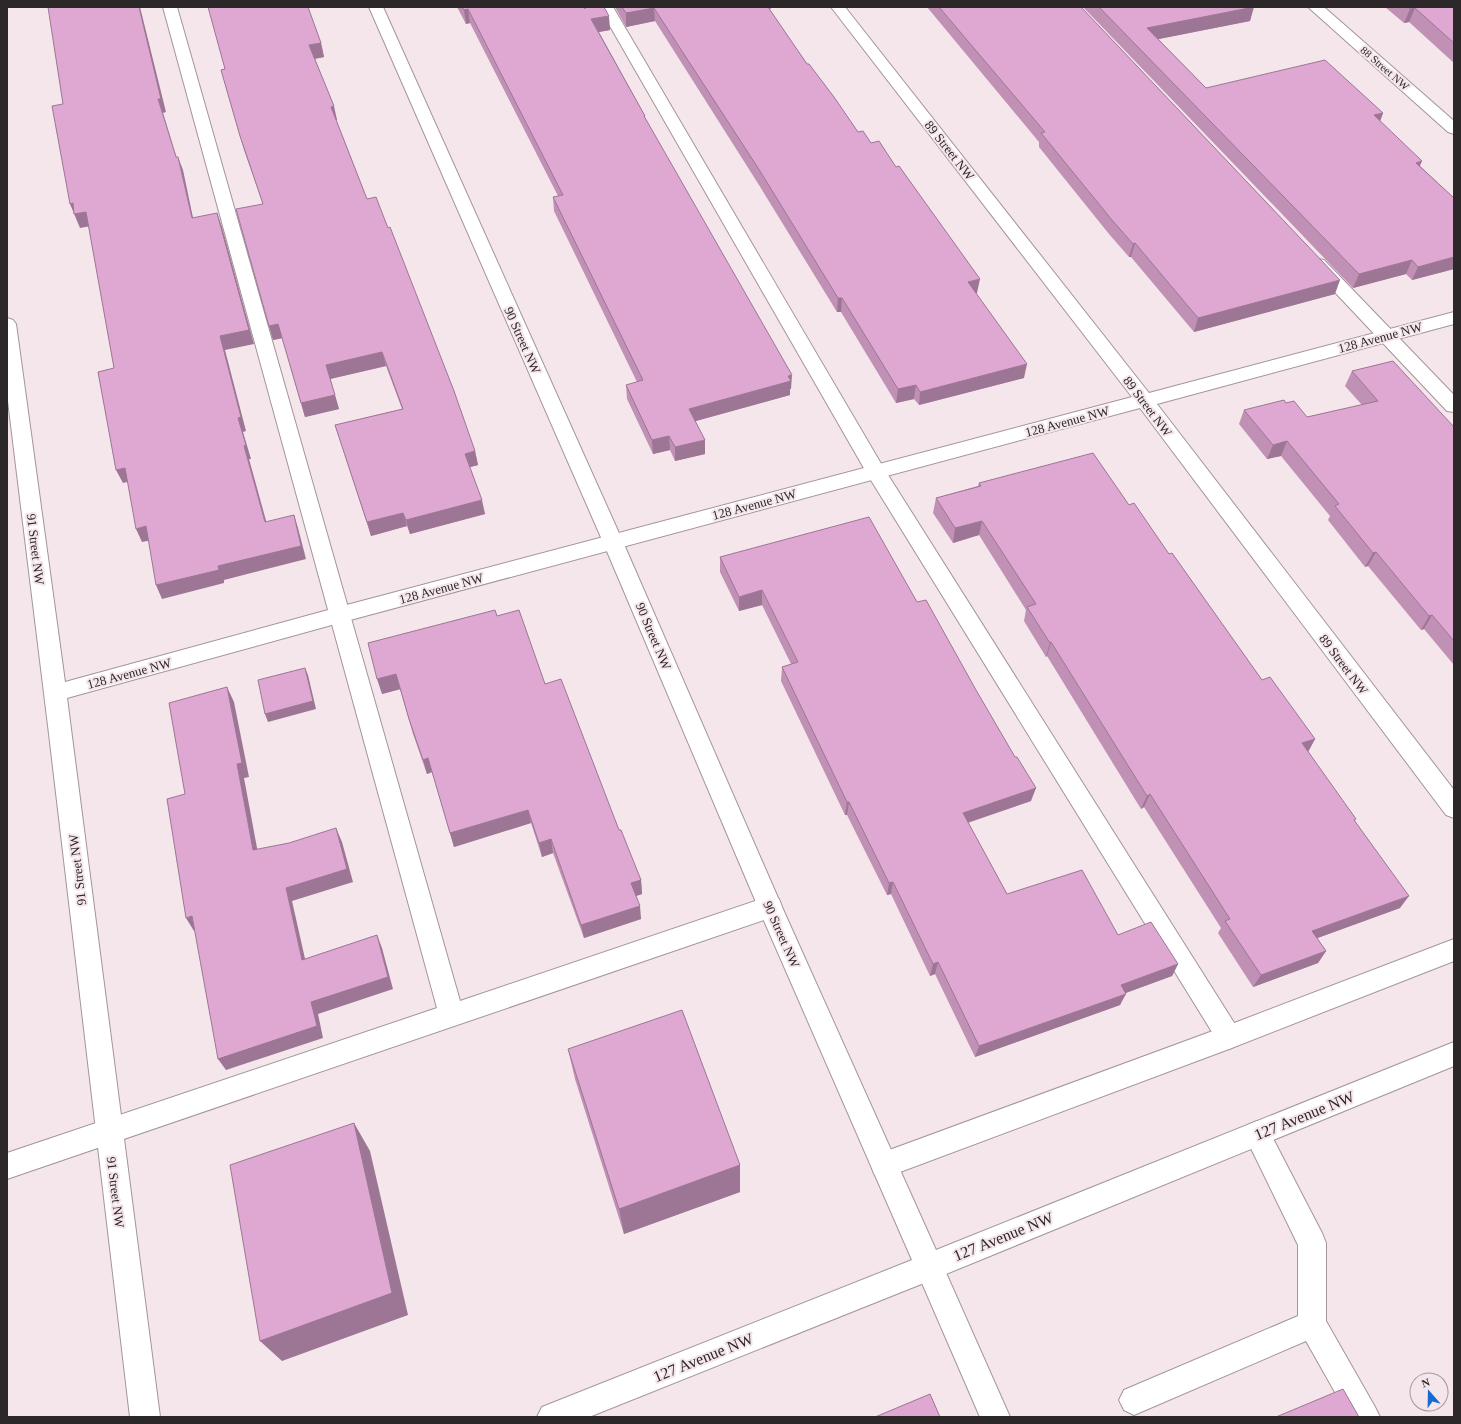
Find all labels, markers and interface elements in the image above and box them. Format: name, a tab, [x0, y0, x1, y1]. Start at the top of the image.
street label: 88 Street NW	[1358, 44, 1412, 93]
street label: 89 Street NW	[922, 118, 978, 184]
street label: 90 Street NW	[501, 305, 544, 377]
street label: 128 Avenue NW	[1336, 319, 1425, 356]
street label: 89 Street NW	[1120, 373, 1176, 440]
street label: 128 Avenue NW	[1023, 403, 1112, 440]
street label: 128 Avenue NW	[710, 486, 799, 523]
street label: 91 Street NW	[24, 513, 47, 586]
street label: 128 Avenue NW	[397, 570, 486, 607]
street label: 90 Street NW	[633, 600, 675, 673]
street label: 89 Street NW	[1316, 631, 1372, 698]
street label: 128 Avenue NW	[85, 655, 174, 692]
street label: 91 Street NW	[66, 833, 89, 906]
street label: 90 Street NW	[760, 899, 803, 971]
street label: 127 Avenue NW	[1252, 1087, 1358, 1143]
street label: 91 Street NW	[104, 1156, 127, 1229]
street label: 127 Avenue NW	[951, 1208, 1057, 1264]
street label: 127 Avenue NW	[651, 1329, 757, 1385]
north arrow	[1409, 1372, 1449, 1412]
text: N	[1420, 1376, 1431, 1390]

